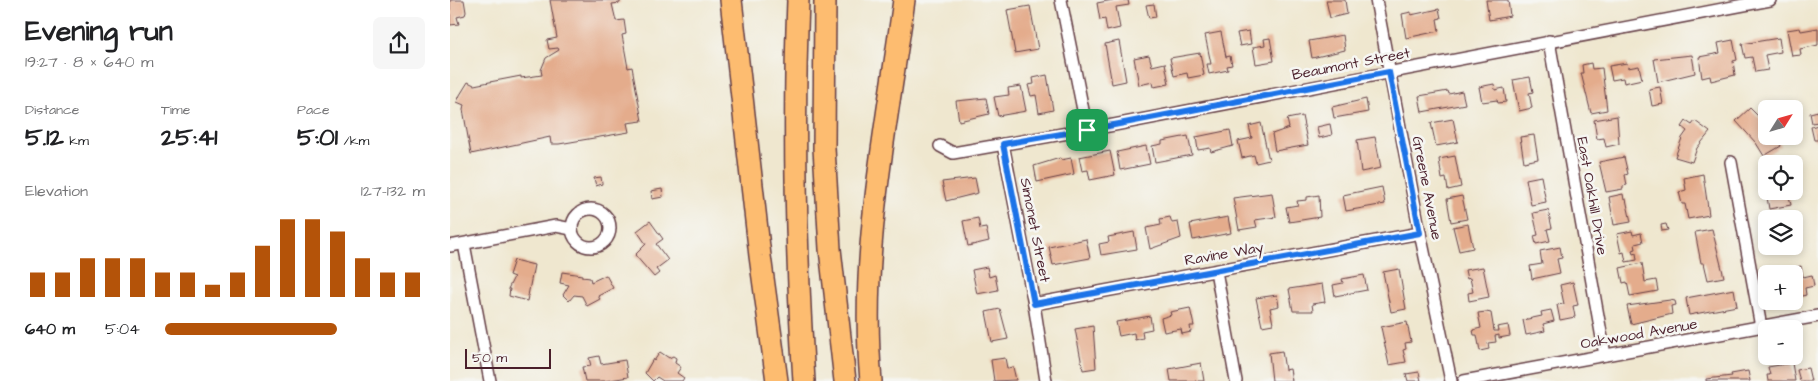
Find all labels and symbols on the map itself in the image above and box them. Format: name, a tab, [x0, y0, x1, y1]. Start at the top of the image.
street label: Beaumont Street	[1290, 42, 1412, 86]
north arrow	[1758, 100, 1802, 145]
pin	[1066, 109, 1108, 151]
street label: Greene Avenue	[1407, 134, 1447, 242]
street label: East Oakhill Drive	[1571, 135, 1613, 257]
street label: Simonet Street	[1015, 176, 1055, 284]
street label: Ravine Way	[1183, 237, 1265, 272]
street label: Oakwood Avenue	[1579, 313, 1699, 355]
scale bar	[465, 346, 551, 369]

